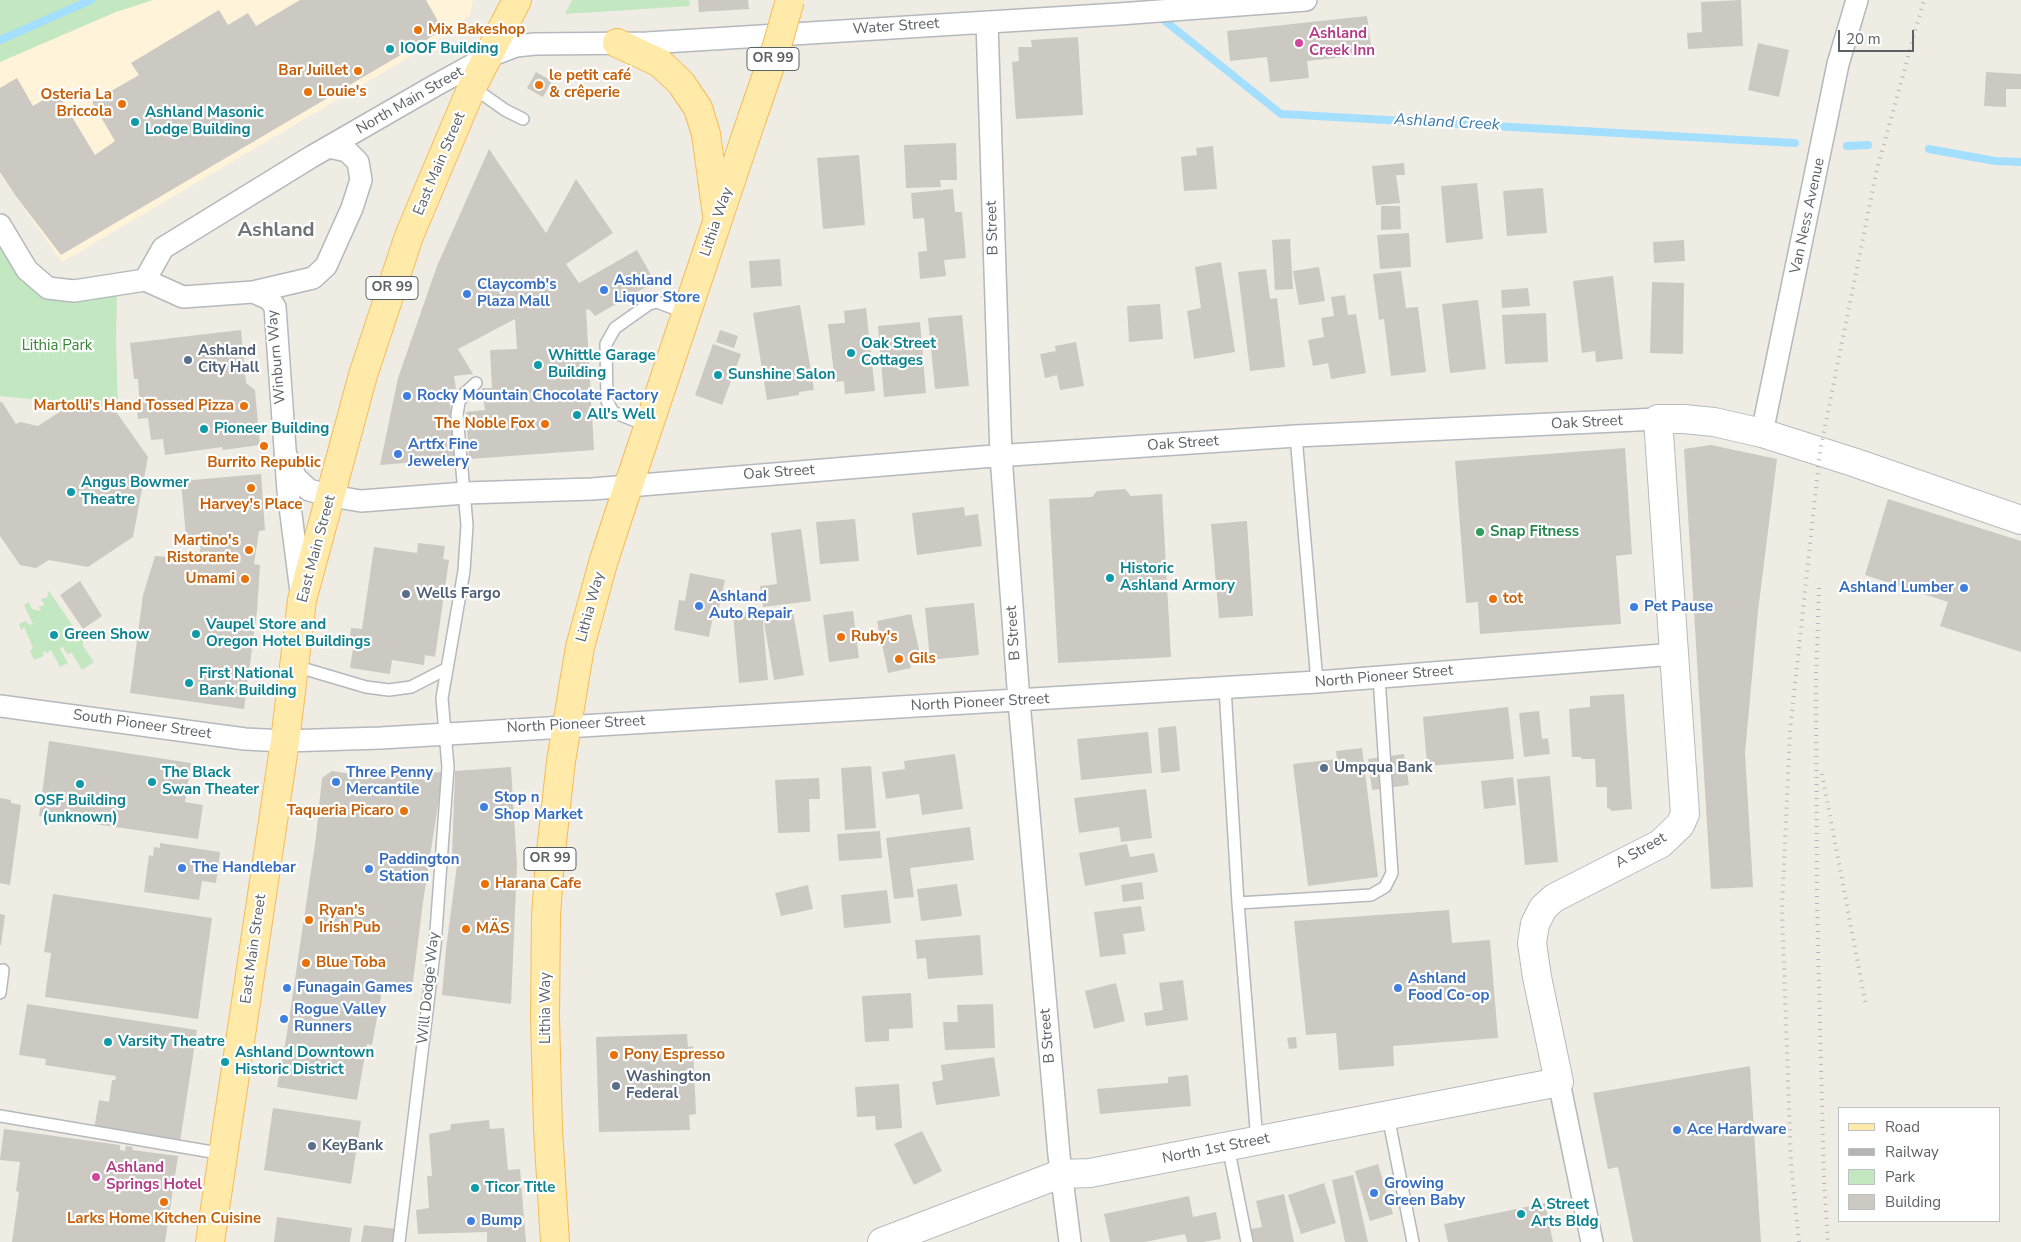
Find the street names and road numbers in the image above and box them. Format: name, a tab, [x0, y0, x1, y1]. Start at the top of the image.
street label: Water Street	[852, 15, 940, 39]
road number: OR 99	[747, 48, 799, 70]
street label: North Main Street	[353, 63, 467, 139]
street label: East Main Street	[410, 110, 470, 218]
street label: Van Ness Avenue	[1787, 156, 1829, 276]
street label: Lithia Way	[697, 185, 737, 259]
street label: B Street	[983, 200, 1003, 256]
road number: OR 99	[366, 276, 418, 300]
street label: Winburn Way	[264, 309, 290, 405]
street label: Oak Street	[1551, 412, 1623, 434]
street label: Oak Street	[1147, 433, 1219, 455]
street label: Oak Street	[743, 462, 815, 484]
street label: East Main Street	[294, 493, 340, 605]
street label: Lithia Way	[573, 570, 609, 644]
street label: B Street	[1003, 605, 1025, 661]
street label: North Pioneer Street	[1314, 662, 1454, 692]
street label: North Pioneer Street	[910, 690, 1050, 716]
street label: South Pioneer Street	[72, 706, 212, 744]
street label: North Pioneer Street	[506, 712, 646, 738]
street label: A Street	[1612, 829, 1670, 873]
road number: OR 99	[524, 848, 576, 871]
street label: East Main Street	[237, 893, 271, 1005]
street label: Will Dodge Way	[414, 931, 444, 1045]
street label: Lithia Way	[537, 972, 555, 1044]
street label: B Street	[1037, 1008, 1059, 1064]
street label: North 1st Street	[1161, 1130, 1271, 1168]

